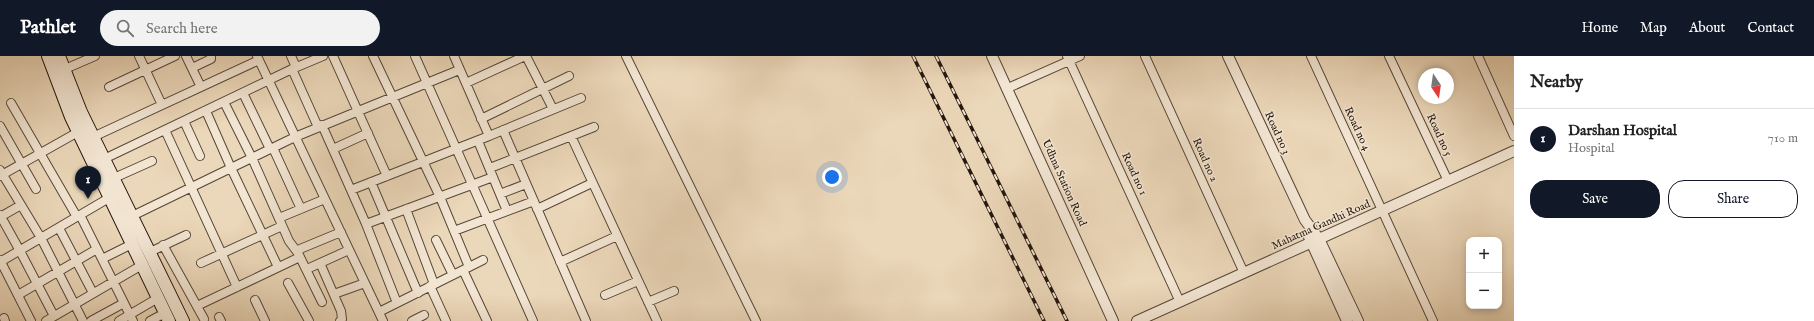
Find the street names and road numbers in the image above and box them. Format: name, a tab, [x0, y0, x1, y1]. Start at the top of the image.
street label: Road no 4	[1341, 105, 1373, 154]
street label: Road no 3	[1261, 109, 1293, 157]
street label: Road no 5	[1423, 111, 1455, 159]
street label: Road no 2	[1189, 136, 1221, 184]
street label: Udhna Station Road	[1039, 137, 1089, 229]
street label: Road no 1	[1118, 150, 1150, 198]
street label: Mahatma Gandhi Road	[1270, 197, 1373, 253]

